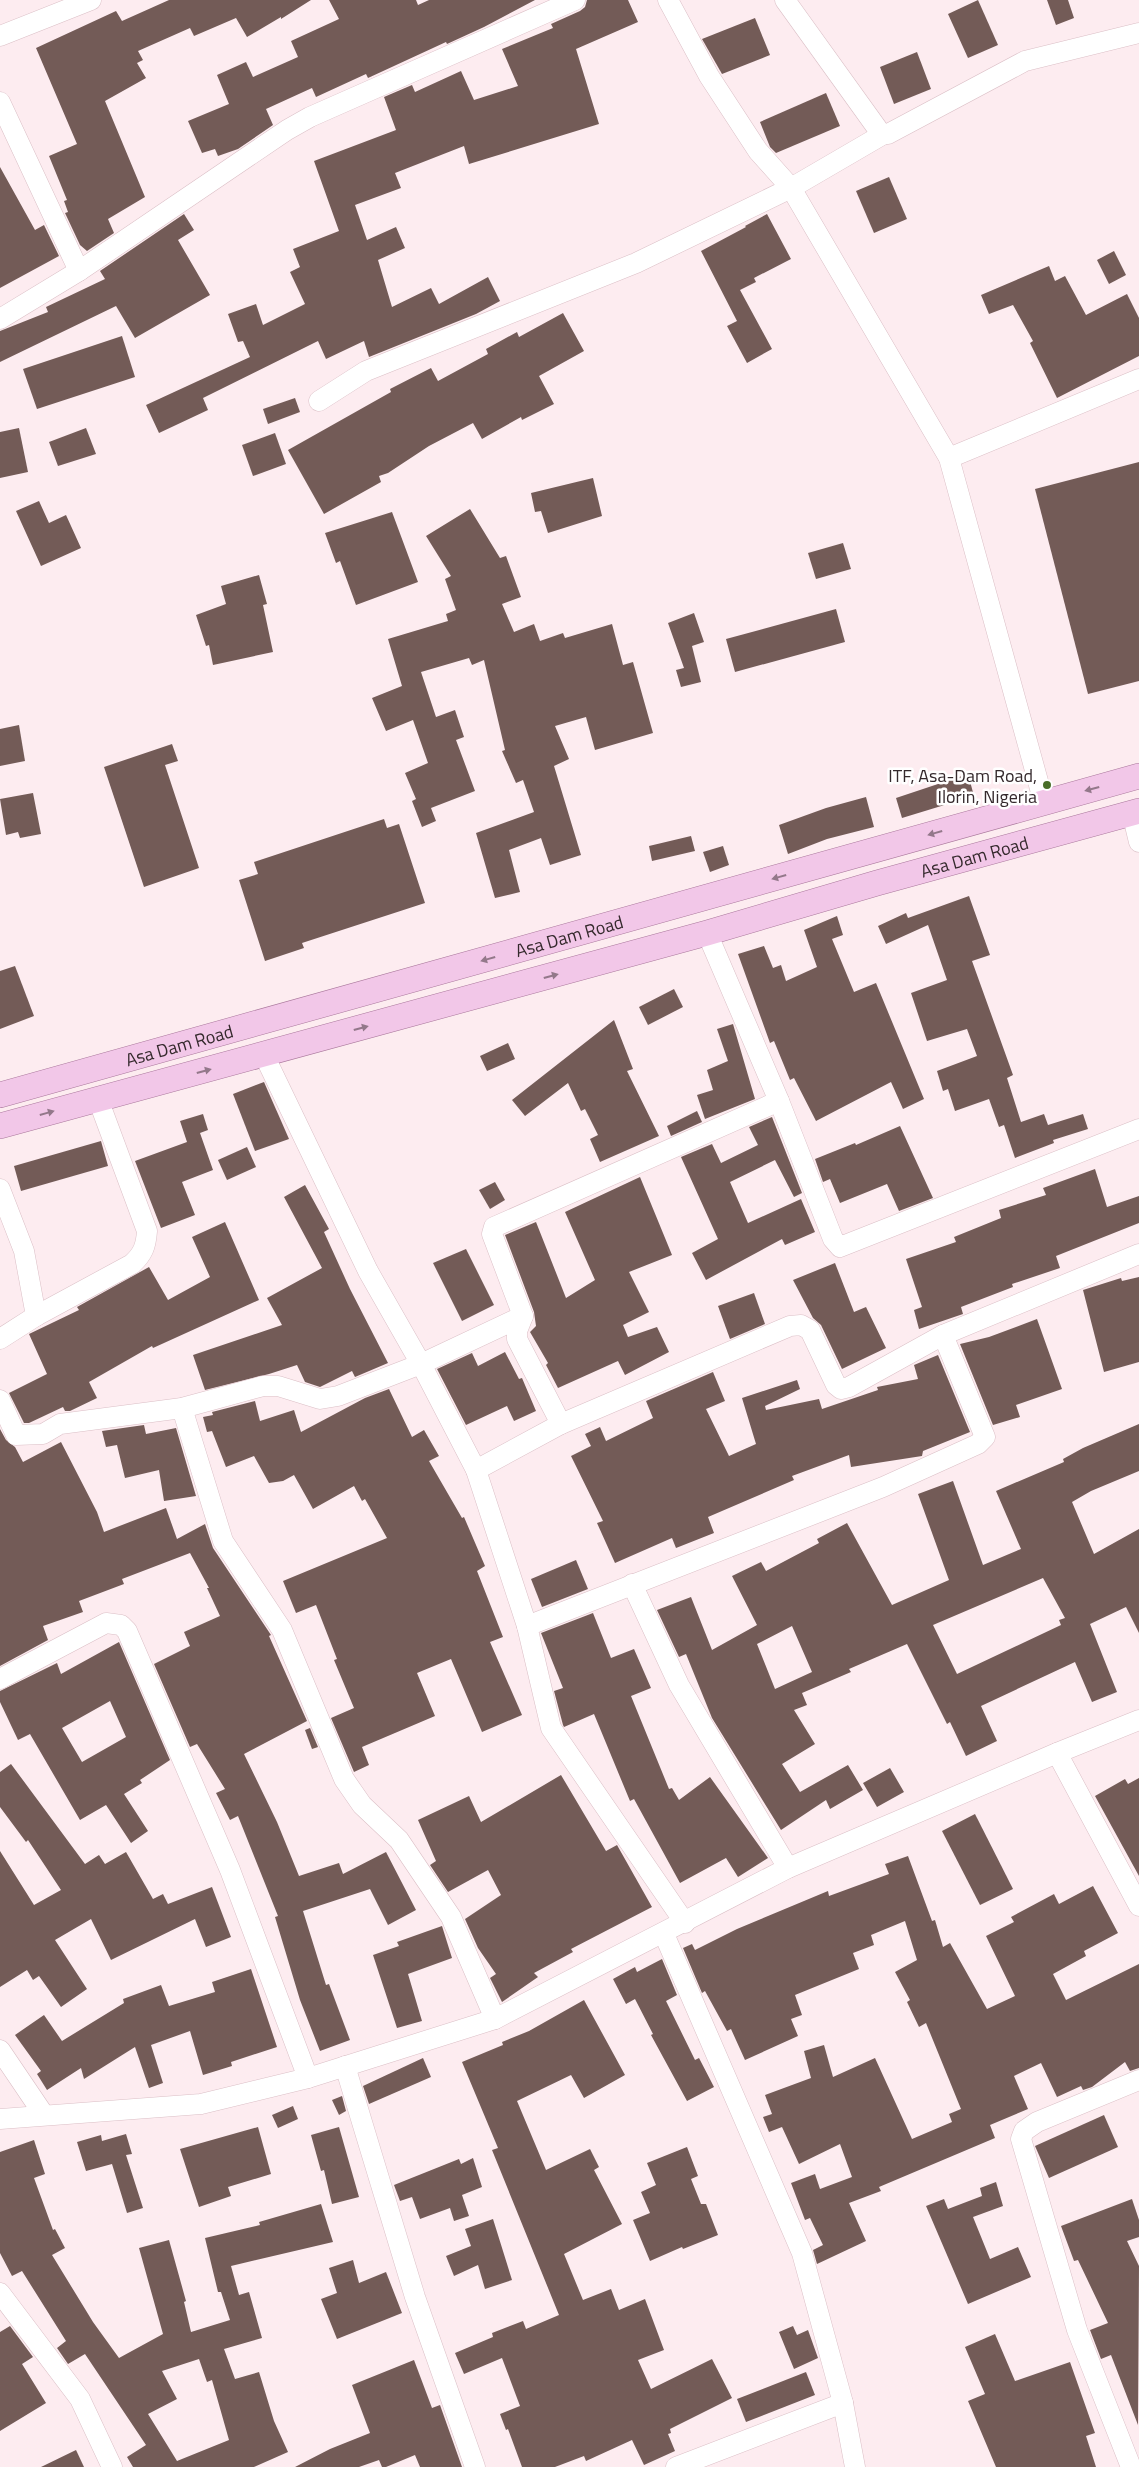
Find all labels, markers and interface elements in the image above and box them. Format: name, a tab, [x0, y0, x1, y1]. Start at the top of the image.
place label: ITF, Asa-Dam Road, Ilorin, Nigeria	[888, 762, 1037, 810]
marker: ITF, Asa-Dam Road, Ilorin, Nigeria	[1041, 779, 1053, 791]
one-way arrow	[1084, 786, 1099, 794]
street label: Asa Dam Road	[917, 829, 1031, 884]
one-way arrow	[928, 829, 943, 837]
one-way arrow	[771, 873, 786, 881]
street label: Asa Dam Road	[512, 908, 626, 964]
one-way arrow	[480, 955, 495, 963]
one-way arrow	[543, 972, 559, 980]
street label: Asa Dam Road	[122, 1017, 236, 1073]
one-way arrow	[353, 1024, 368, 1032]
one-way arrow	[196, 1067, 211, 1075]
one-way arrow	[40, 1109, 55, 1117]

